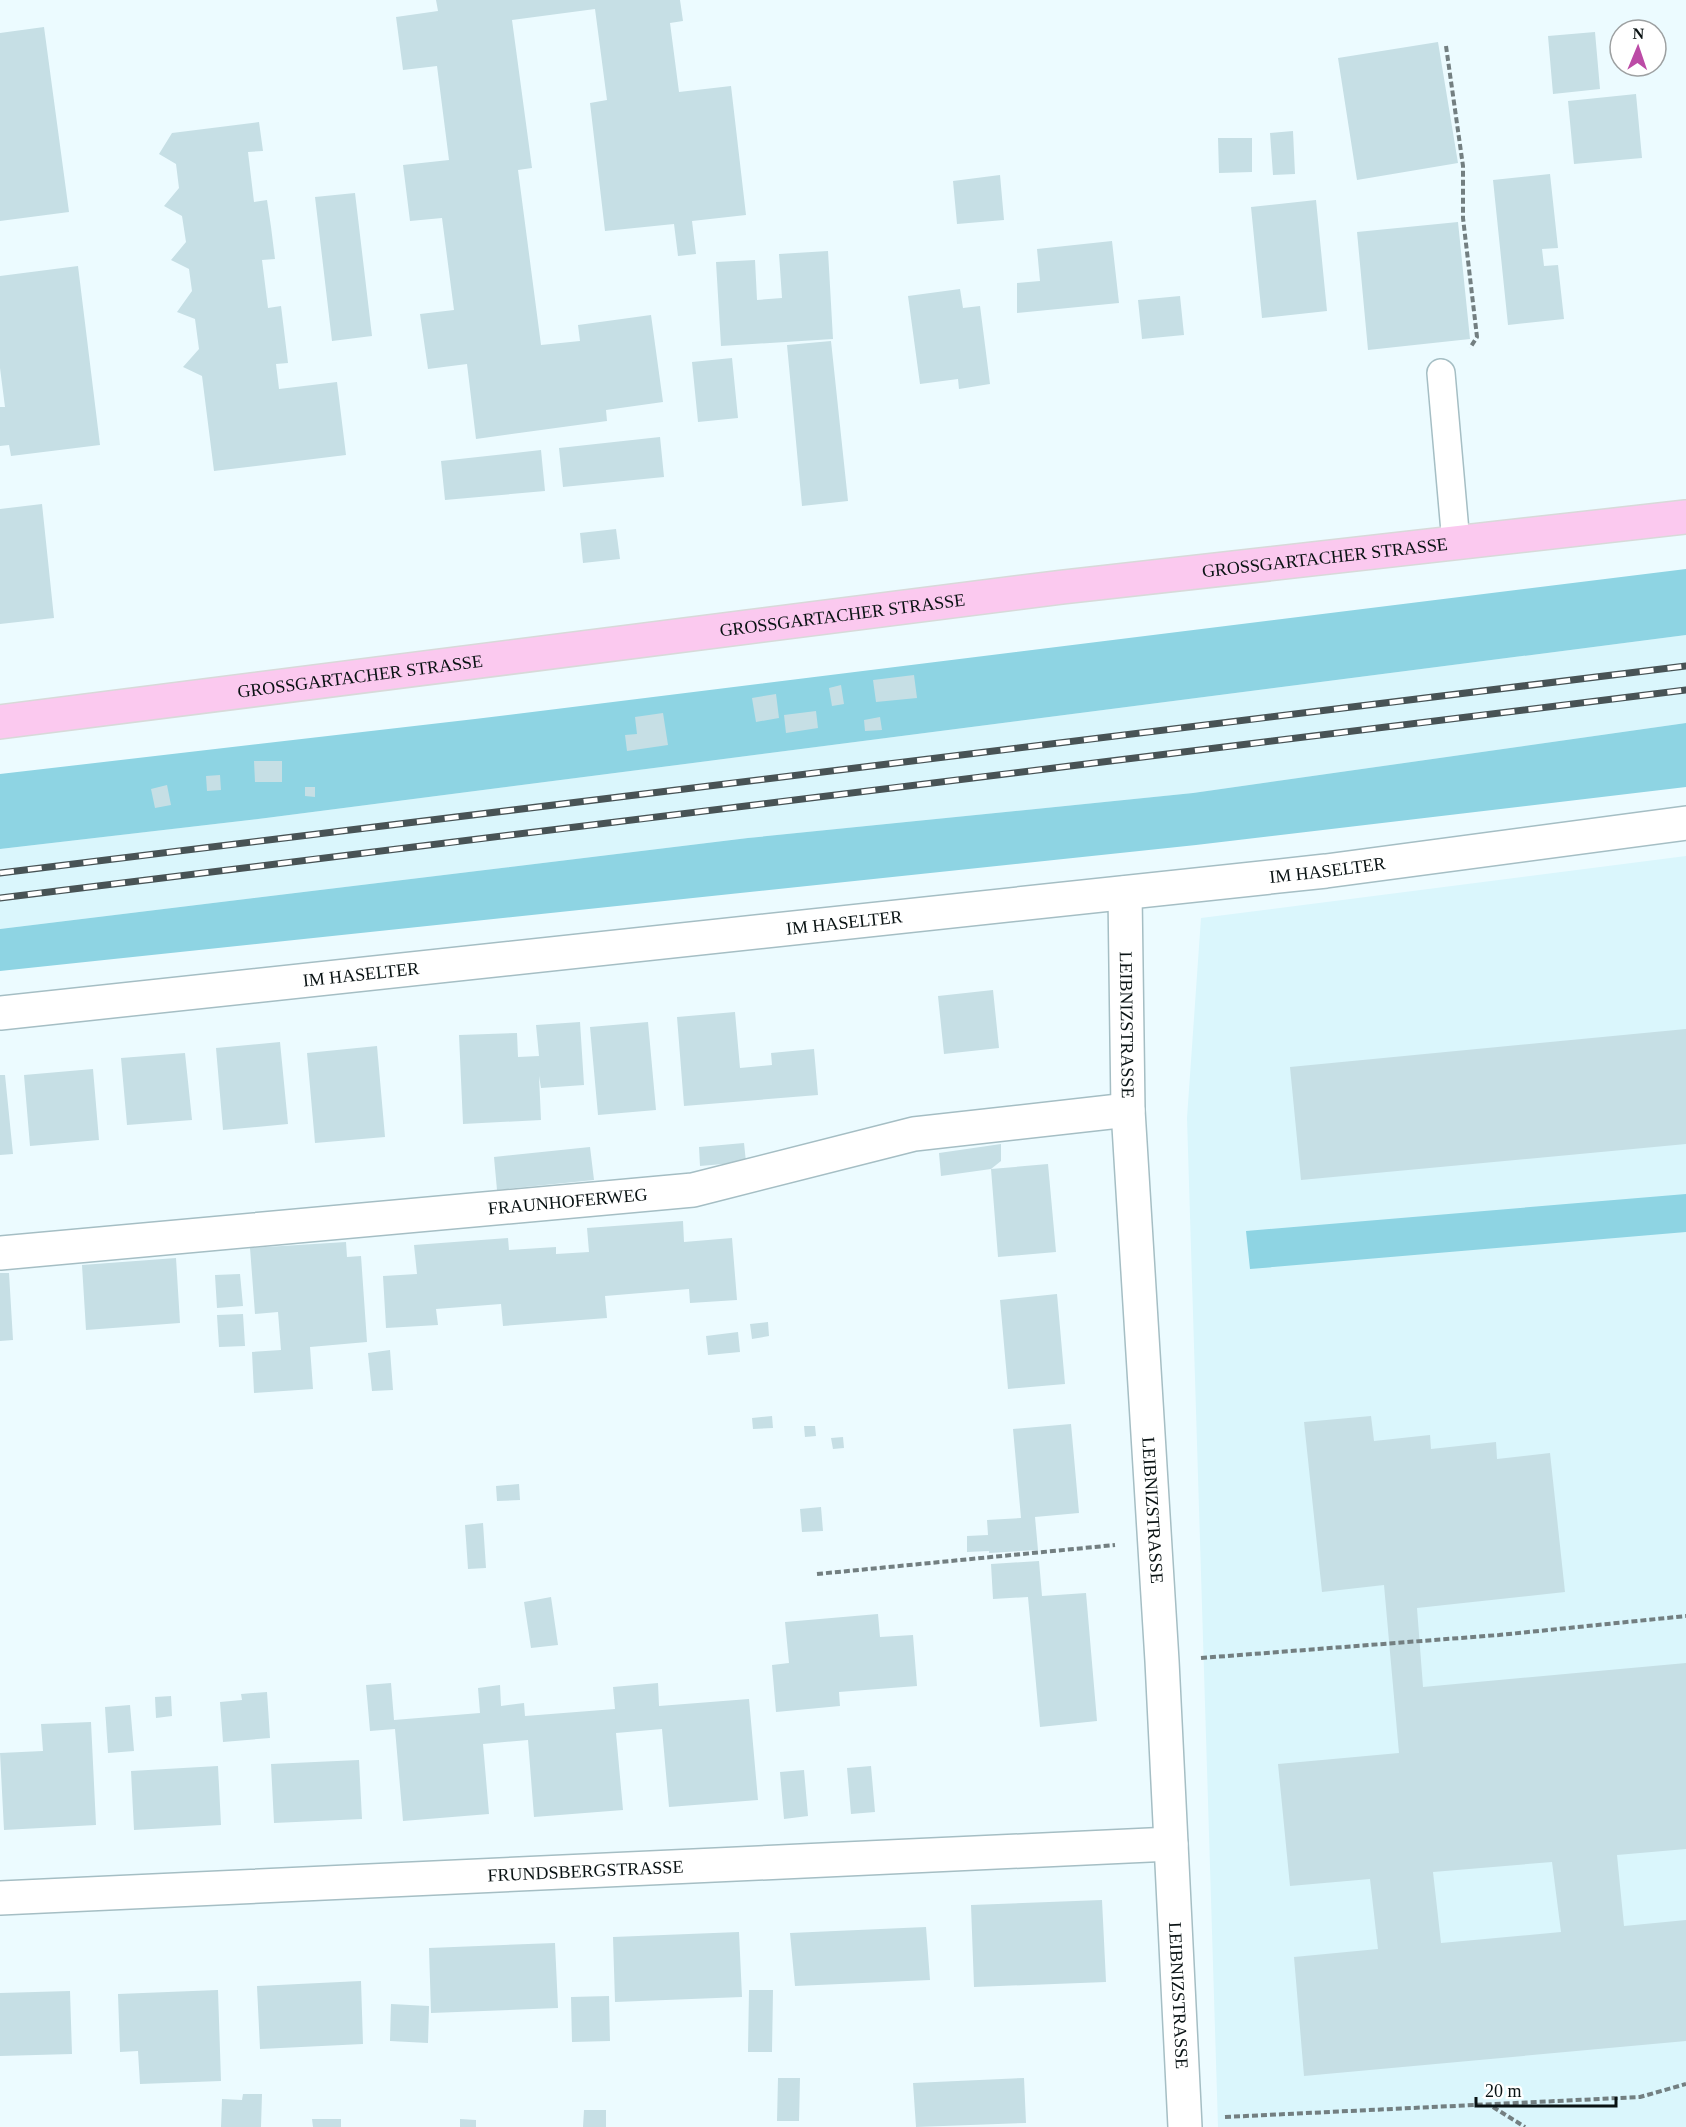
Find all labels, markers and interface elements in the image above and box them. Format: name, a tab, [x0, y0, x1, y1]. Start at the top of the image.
north arrow	[1608, 18, 1668, 78]
text: N	[1632, 25, 1645, 42]
street label: GROSSGARTACHER STRASSE	[1201, 534, 1449, 581]
street label: GROSSGARTACHER STRASSE	[718, 590, 966, 641]
street label: GROSSGARTACHER STRASSE	[236, 651, 484, 702]
street label: IM HASELTER	[1268, 853, 1387, 887]
street label: IM HASELTER	[785, 906, 903, 939]
street label: LEIBNIZSTRASSE	[1116, 951, 1138, 1099]
street label: IM HASELTER	[302, 958, 420, 991]
street label: FRAUNHOFERWEG	[487, 1184, 648, 1219]
street label: LEIBNIZSTRASSE	[1138, 1436, 1167, 1584]
street label: FRUNDSBERGSTRASSE	[487, 1856, 684, 1886]
street label: LEIBNIZSTRASSE	[1165, 1922, 1192, 2069]
scale bar	[1476, 2070, 1616, 2108]
text: 20 m	[1485, 2081, 1522, 2101]

